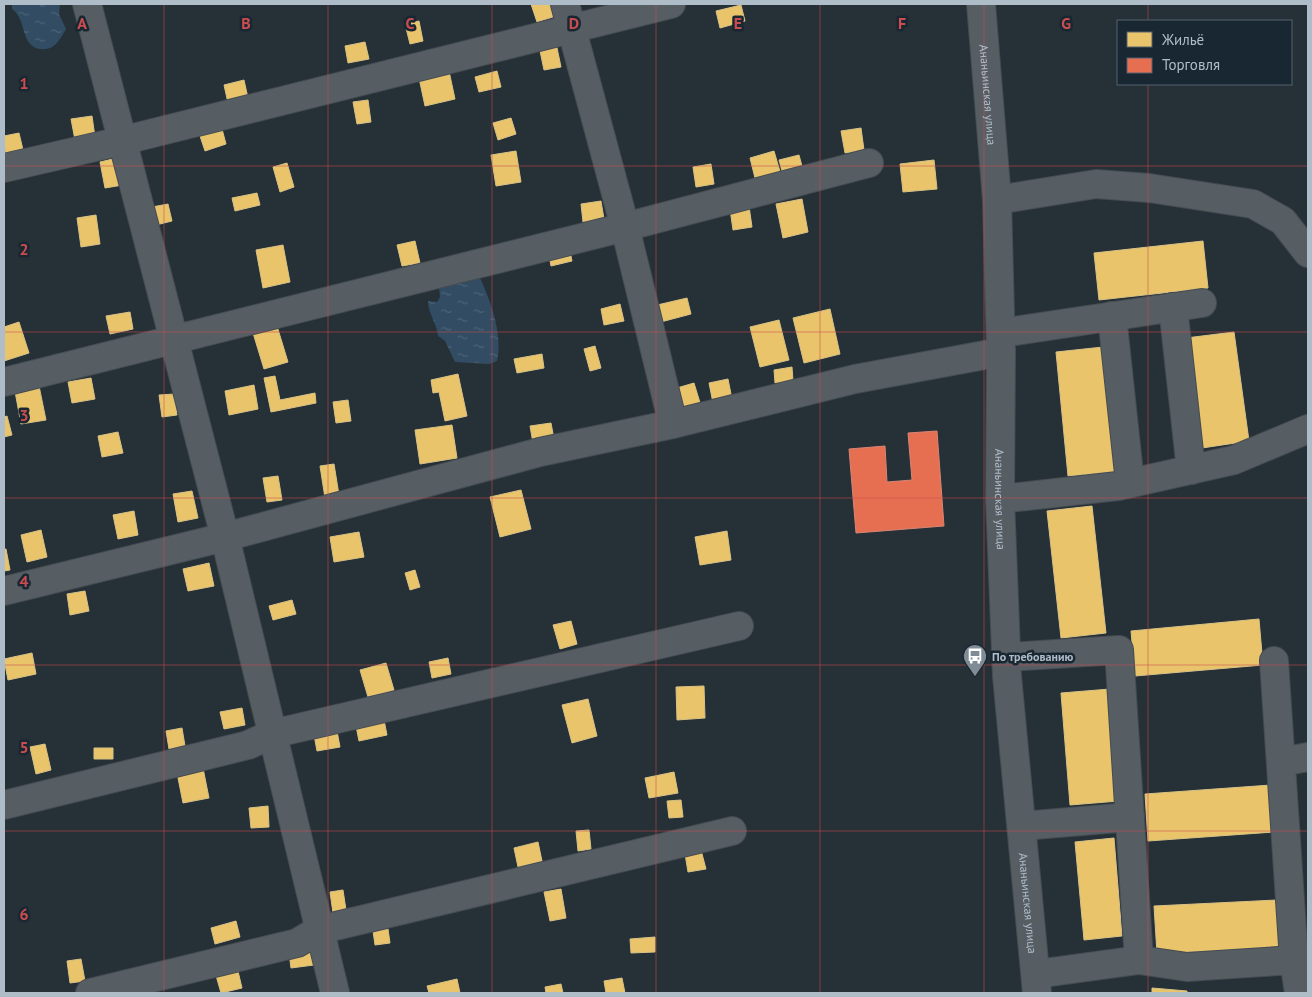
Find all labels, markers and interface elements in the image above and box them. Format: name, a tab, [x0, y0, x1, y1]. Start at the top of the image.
text: A	[77, 13, 87, 33]
text: B	[241, 13, 251, 33]
text: C	[406, 13, 415, 33]
text: D	[569, 13, 579, 33]
text: E	[734, 13, 742, 33]
text: F	[898, 13, 906, 33]
text: G	[1061, 13, 1071, 33]
legend	[1117, 20, 1292, 85]
text: Жильё	[1161, 30, 1204, 49]
street label: Ананьинская улица	[977, 44, 1000, 146]
text: Торговля	[1162, 55, 1220, 74]
text: 1	[19, 73, 29, 93]
text: 2	[19, 239, 29, 259]
text: 3	[19, 405, 29, 425]
street label: Ананьинская улица	[992, 449, 1010, 550]
text: 4	[19, 571, 29, 591]
bus stop icon: По требованию	[962, 643, 988, 677]
place label: По требованию	[992, 649, 1073, 664]
text: 5	[19, 737, 29, 757]
street label: Ананьинская улица	[1016, 852, 1041, 954]
text: 6	[19, 904, 29, 924]

